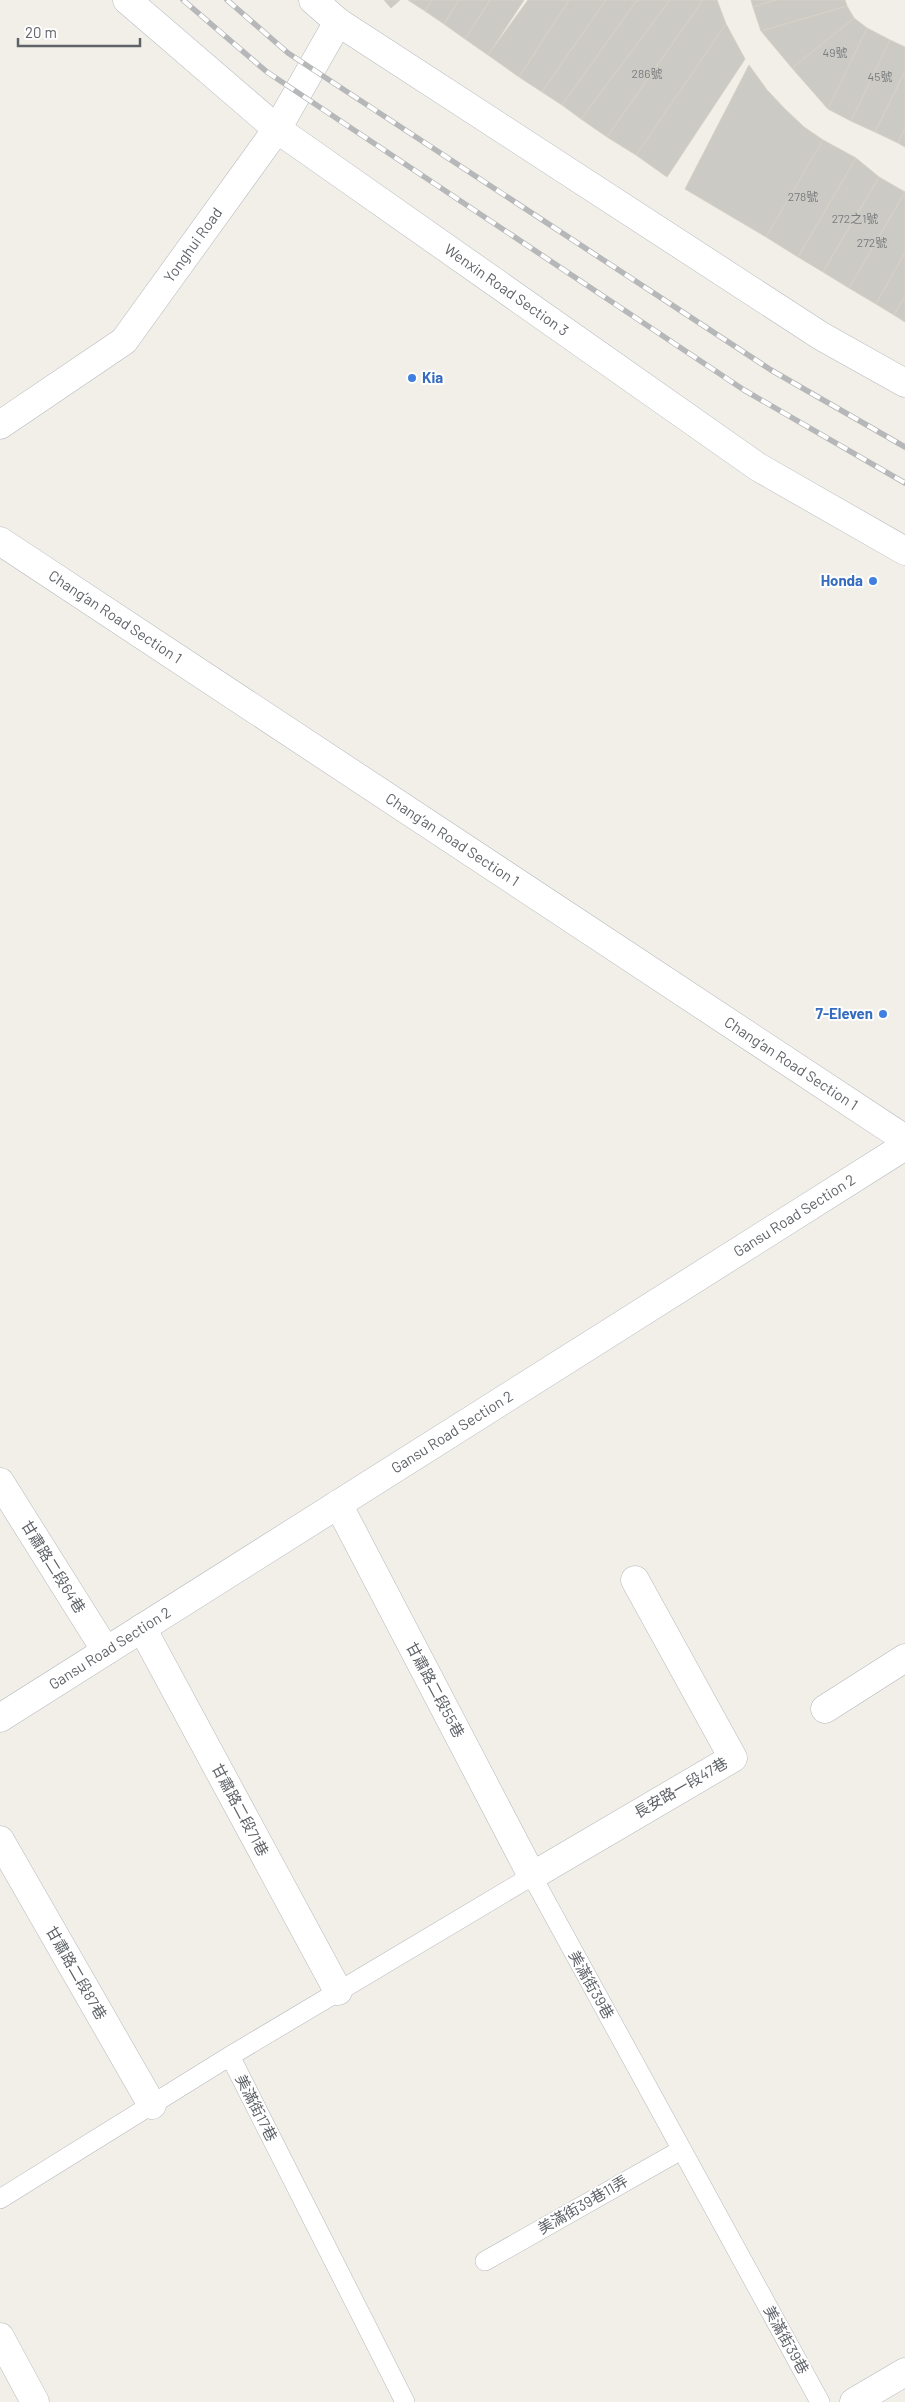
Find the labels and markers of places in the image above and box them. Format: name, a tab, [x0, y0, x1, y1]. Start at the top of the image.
place label: Kia	[422, 368, 443, 386]
marker: Kia	[406, 372, 418, 384]
place label: Honda	[821, 571, 863, 589]
marker: Honda	[867, 575, 879, 587]
place label: 7-Eleven	[816, 1004, 873, 1022]
marker: 7-Eleven	[877, 1008, 889, 1020]

